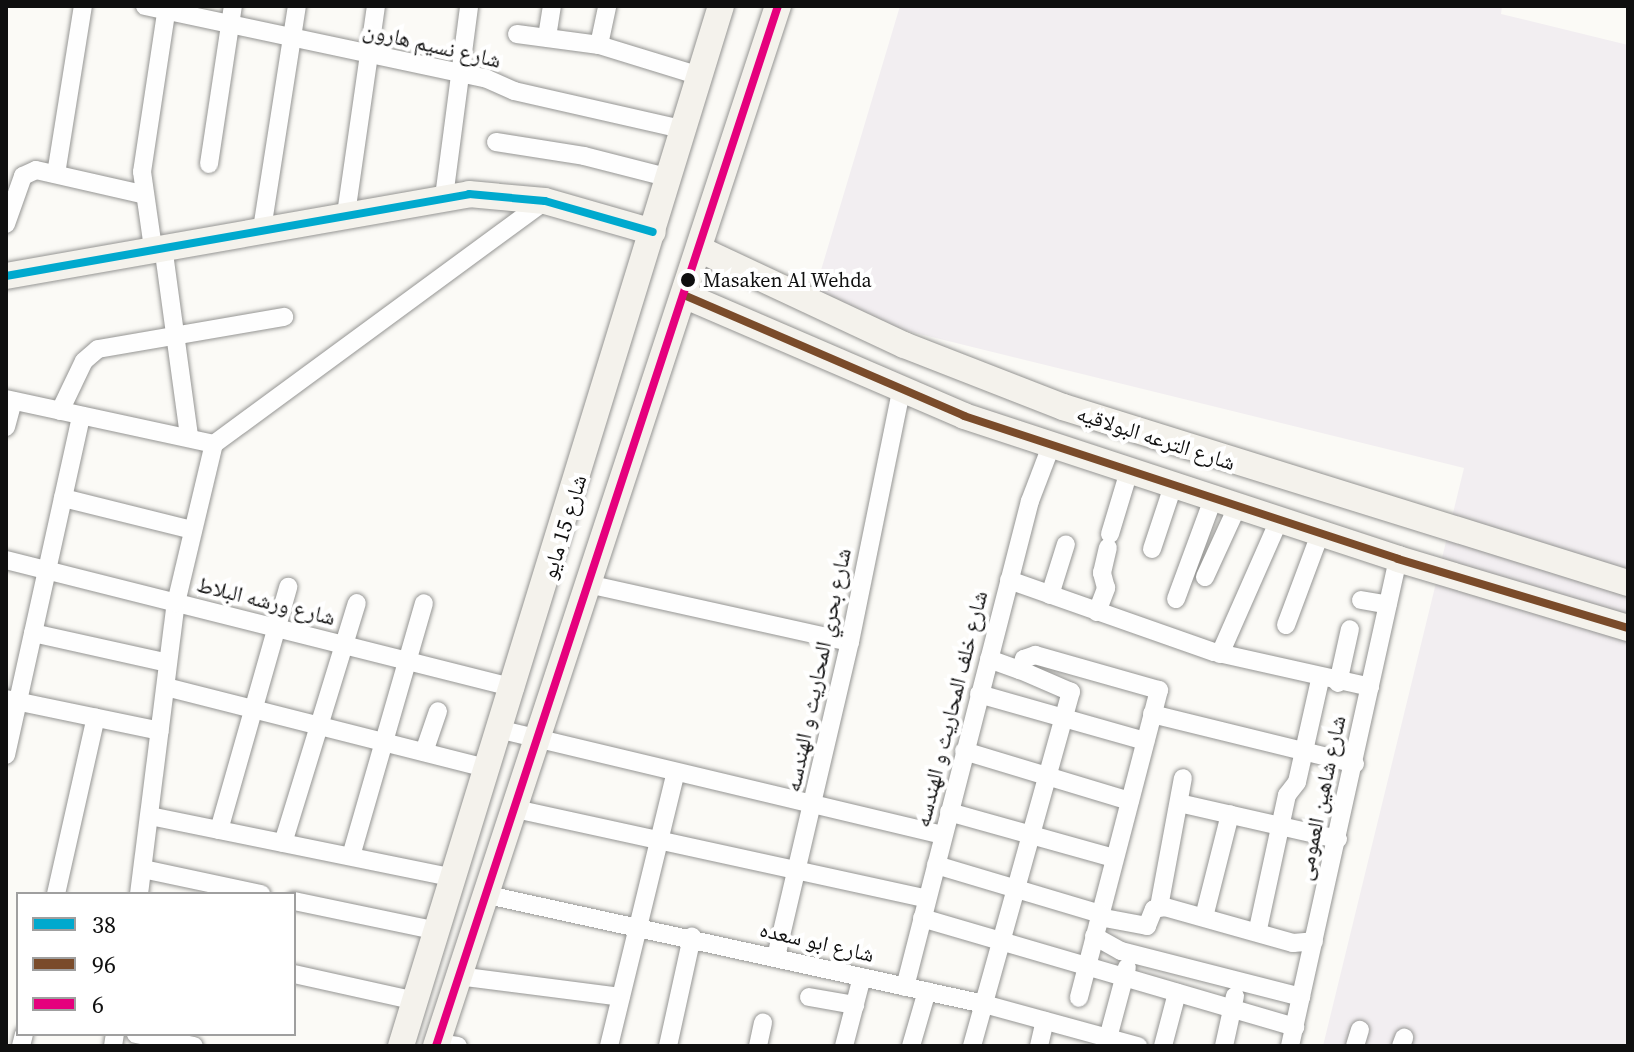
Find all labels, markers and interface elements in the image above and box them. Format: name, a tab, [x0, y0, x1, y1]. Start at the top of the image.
street label: شارع نسيم هارون	[360, 16, 504, 74]
place label: Masaken Al Wehda	[703, 268, 872, 292]
marker: Masaken Al Wehda	[680, 272, 696, 288]
street label: شارع الترعه البولاقيه	[1073, 400, 1239, 476]
street label: شارع 15 مايو	[536, 472, 592, 582]
street label: شارع بحري المحاريث و الهندسه	[779, 546, 857, 794]
street label: شارع ورشه البلاط	[194, 571, 338, 631]
street label: شارع خلف المحاريث و الهندسه	[909, 588, 993, 830]
street label: شارع شاهين العمومى	[1291, 713, 1351, 883]
legend	[16, 892, 296, 1036]
text: 38	[92, 908, 116, 941]
street label: شارع ابو سعده	[757, 916, 877, 968]
text: 96	[92, 948, 116, 981]
text: 6	[92, 988, 104, 1021]

